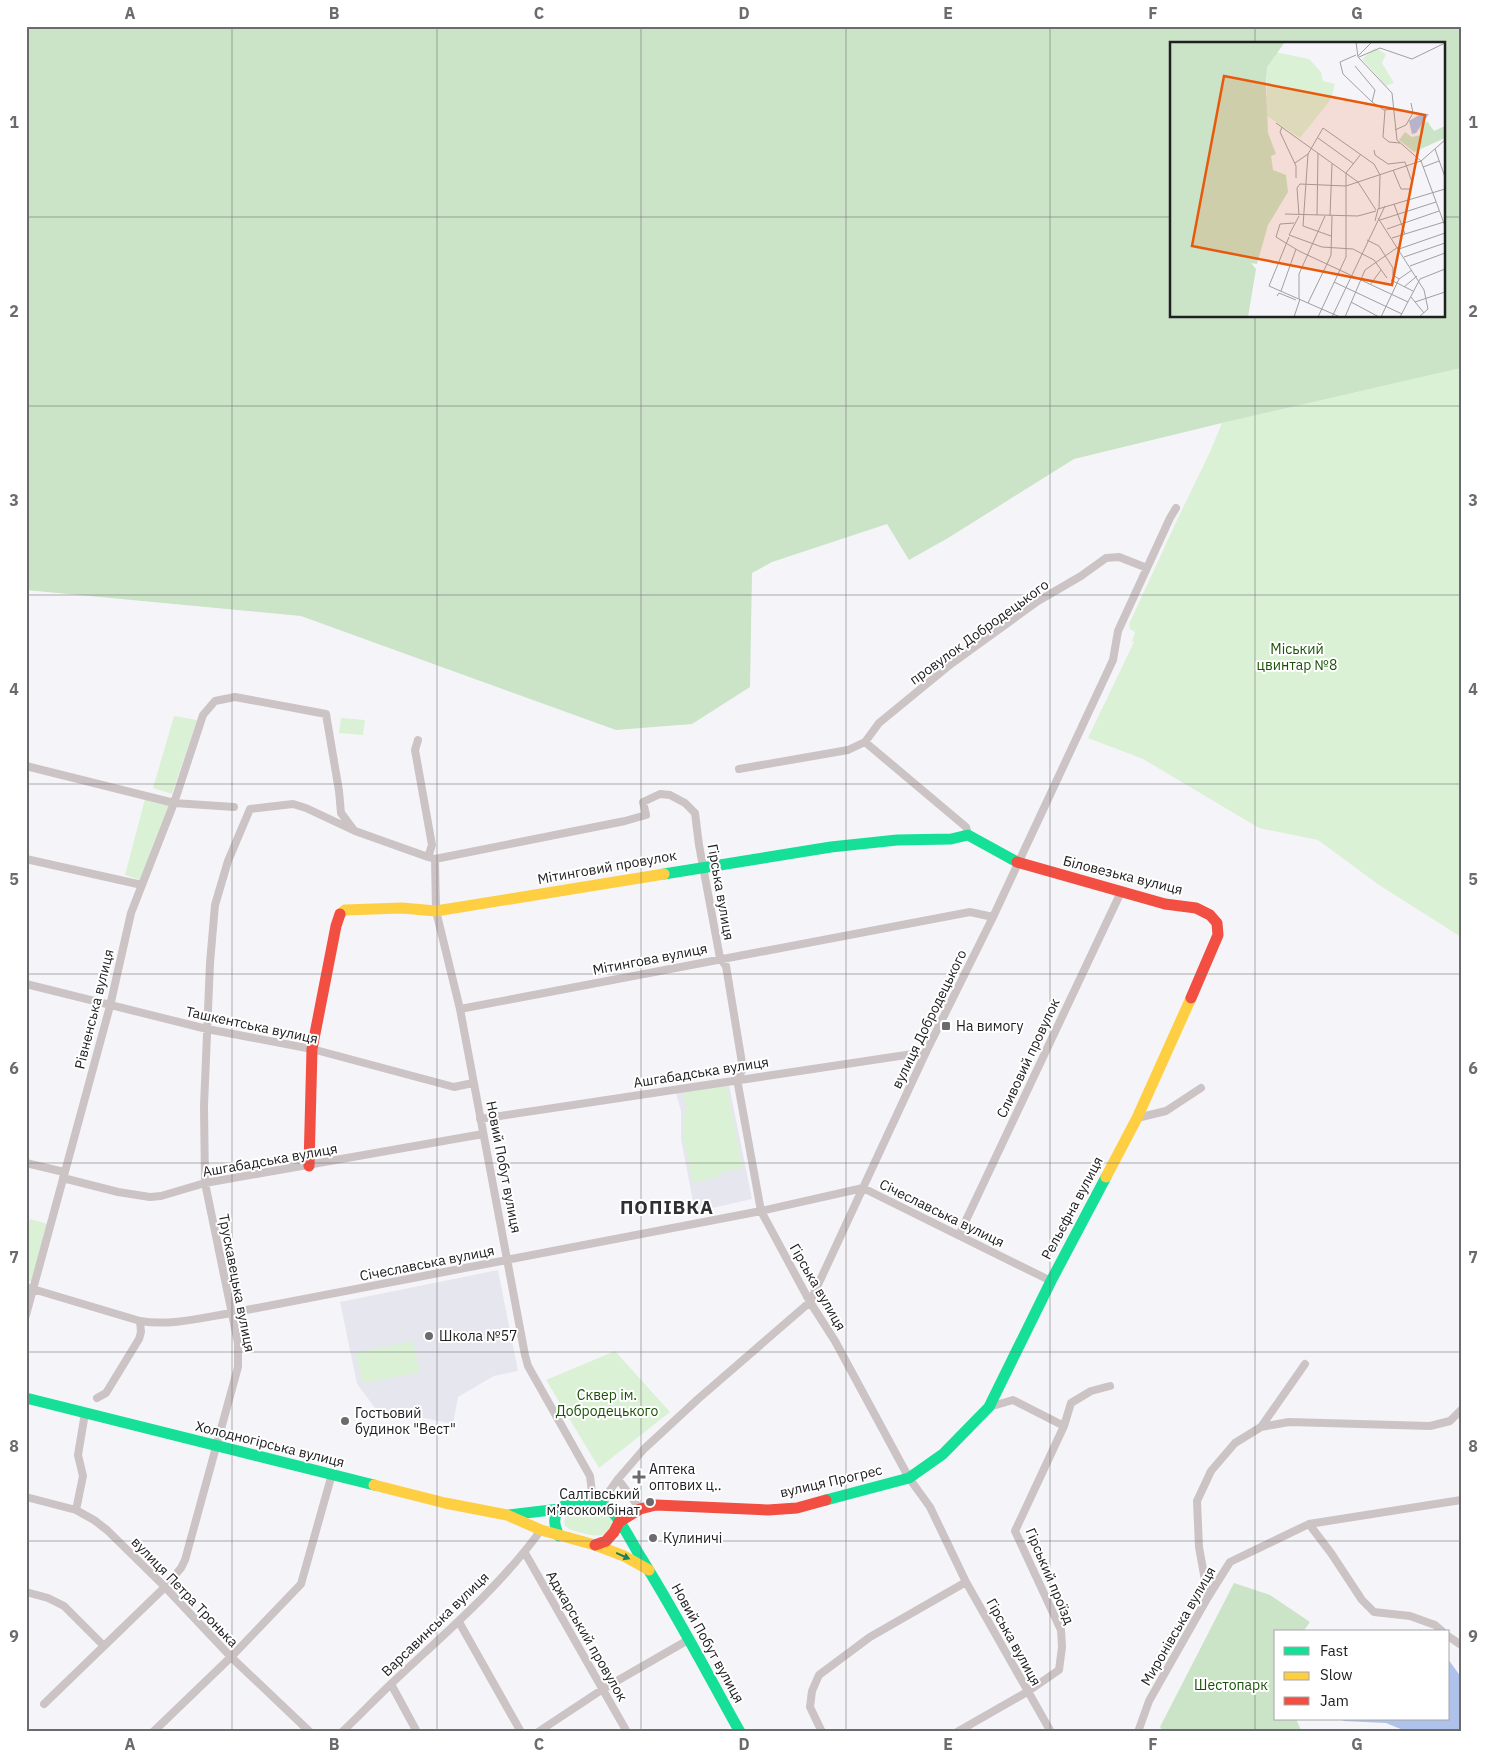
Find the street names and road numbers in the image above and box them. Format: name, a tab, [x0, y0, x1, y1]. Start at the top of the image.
street label: провулок Добродецького	[906, 575, 1052, 689]
street label: Гірська вулиця	[704, 842, 738, 942]
street label: Мітинговий провулок	[536, 846, 678, 888]
street label: Біловезька вулиця	[1061, 851, 1185, 899]
street label: Мітингова вулиця	[591, 939, 709, 979]
street label: вулиця Добродецького	[888, 946, 971, 1091]
street label: Рівненська вулиця	[70, 947, 118, 1071]
street label: Сливовий провулок	[992, 995, 1064, 1121]
street label: Ташкентська вулиця	[184, 1002, 320, 1048]
street label: Ашгабадська вулиця	[632, 1052, 770, 1092]
street label: Новий Побут вулиця	[482, 1099, 526, 1235]
street label: Ашгабадська вулиця	[201, 1139, 339, 1181]
street label: Рельєфна вулиця	[1037, 1153, 1107, 1263]
street label: Січеславська вулиця	[877, 1175, 1007, 1251]
street label: Трускавецька вулиця	[215, 1212, 259, 1354]
street label: Гірська вулиця	[786, 1240, 850, 1334]
street label: Січеславська вулиця	[358, 1241, 496, 1285]
street label: Холодногірська вулиця	[194, 1417, 346, 1471]
street label: вулиця Прогрес	[778, 1460, 884, 1502]
street label: Гірський проїзд	[1022, 1525, 1078, 1627]
street label: вулиця Петра Тронька	[128, 1533, 243, 1651]
street label: Миронівська вулиця	[1137, 1563, 1219, 1689]
street label: Варсавинська вулиця	[377, 1568, 493, 1680]
street label: Аджарський провулок	[542, 1568, 632, 1705]
street label: Новий Побут вулиця	[668, 1580, 748, 1706]
street label: Гірська вулиця	[983, 1595, 1045, 1689]

